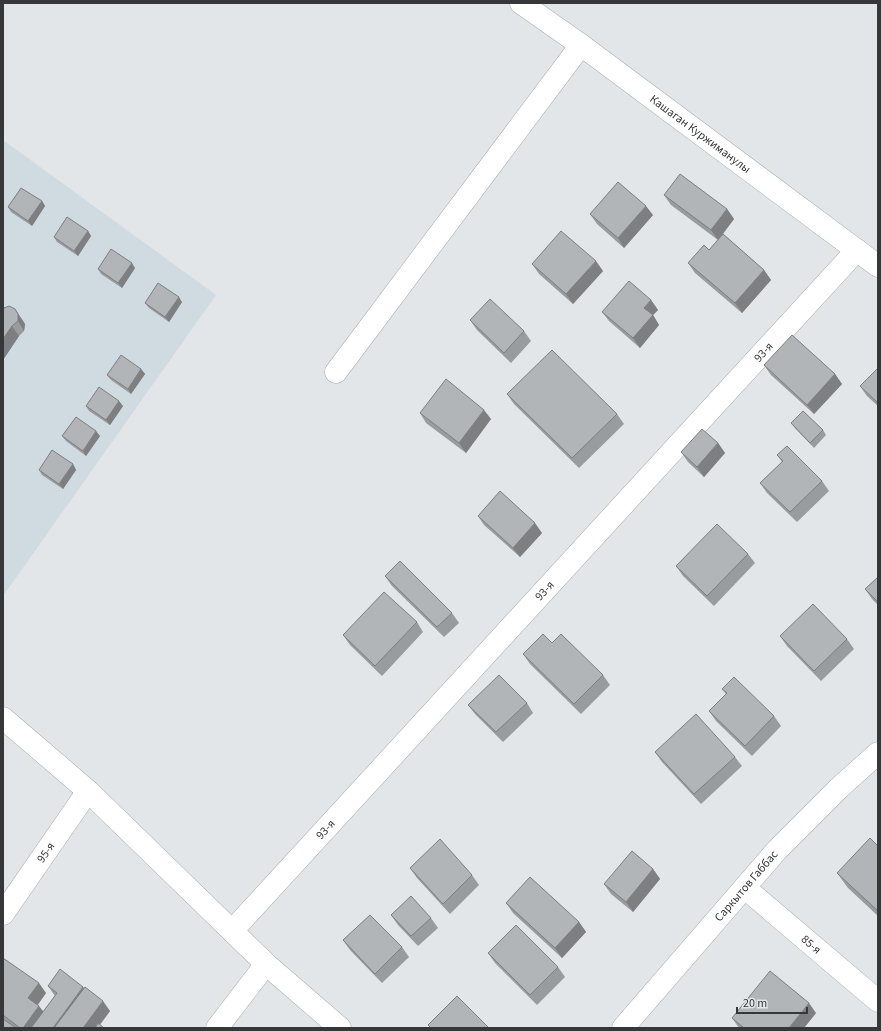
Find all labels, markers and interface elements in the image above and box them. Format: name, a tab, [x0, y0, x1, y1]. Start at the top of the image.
street label: Кашаган Куржиманулы	[646, 91, 754, 178]
street label: 93-я	[750, 338, 777, 366]
street label: 93-я	[531, 577, 558, 605]
street label: 93-я	[312, 816, 339, 843]
street label: 95-я	[33, 839, 59, 866]
street label: Саркытов Габбас	[711, 846, 782, 926]
street label: 85-я	[797, 931, 825, 958]
scale bar	[737, 989, 807, 1015]
text: 20 m	[743, 995, 767, 1012]

